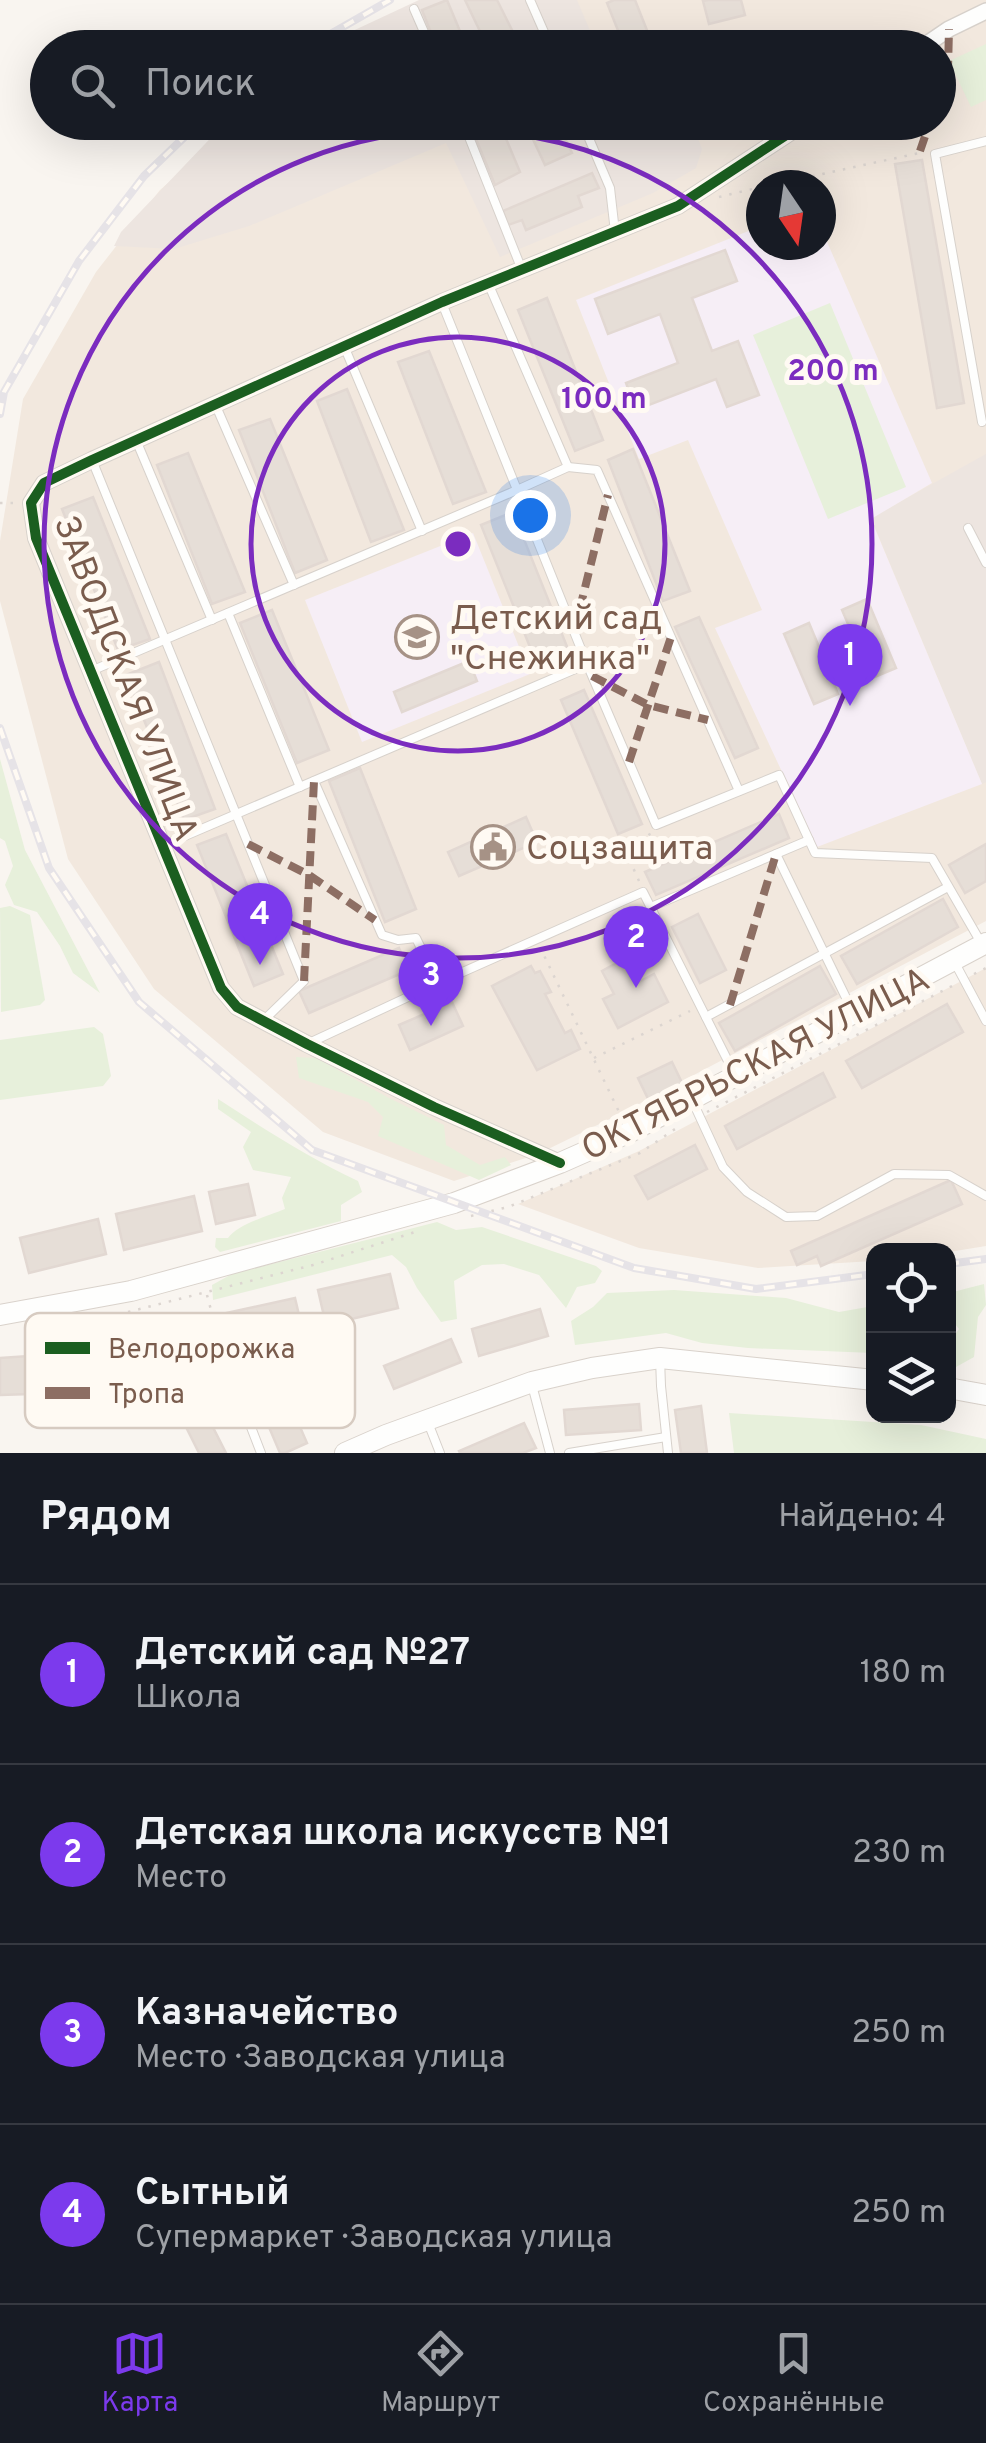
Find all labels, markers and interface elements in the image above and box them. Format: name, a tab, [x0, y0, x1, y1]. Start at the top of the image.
search box	[30, 30, 956, 140]
icon: search	[65, 58, 120, 113]
text: Поиск	[145, 61, 256, 110]
north arrow	[746, 170, 836, 260]
text: 200 m	[787, 354, 879, 391]
text: 100 m	[561, 382, 647, 419]
your location	[505, 490, 556, 541]
street label: ЗАВОДСКАЯ УЛИЦА	[42, 510, 207, 848]
centre of rings	[440, 526, 476, 562]
place label: Детский сад "Снежинка"	[450, 598, 662, 682]
school or university icon: Детский сад "Снежинка"	[394, 614, 440, 660]
pin: 1	[818, 624, 882, 706]
public building icon: Соцзащита	[470, 824, 516, 870]
place label: Соцзащита	[526, 828, 713, 872]
pin: 4	[228, 882, 292, 965]
pin: 2	[604, 906, 668, 988]
pin: 3	[398, 944, 464, 1026]
street label: ОКТЯБРЬСКАЯ УЛИЦА	[575, 959, 938, 1173]
map controls	[866, 1243, 956, 1423]
button: locate	[866, 1243, 956, 1333]
legend	[25, 1313, 355, 1428]
text: Велодорожка	[108, 1333, 295, 1369]
button: layers	[866, 1333, 956, 1423]
text: Тропа	[108, 1378, 185, 1414]
text: Рядом	[40, 1492, 172, 1545]
text: Найдено: 4	[778, 1498, 946, 1538]
text: Детский сад №27	[135, 1630, 470, 1679]
text: 1	[66, 1654, 79, 1694]
text: 180 m	[860, 1654, 946, 1694]
text: Школа	[135, 1679, 241, 1719]
text: Детская школа искусств №1	[135, 1810, 672, 1859]
text: 2	[63, 1834, 82, 1874]
text: 230 m	[852, 1834, 946, 1874]
text: Место	[135, 1859, 227, 1899]
text: Казначейство	[135, 1990, 399, 2039]
text: 3	[63, 2014, 82, 2054]
text: 250 m	[851, 2014, 946, 2054]
text: Место · Заводская улица	[135, 2039, 506, 2079]
text: Сытный	[135, 2170, 290, 2219]
text: 4	[62, 2194, 83, 2234]
text: 250 m	[851, 2194, 946, 2234]
text: Супермаркет · Заводская улица	[135, 2219, 612, 2259]
tab: Карта	[101, 2326, 178, 2422]
tab: Маршрут	[381, 2326, 500, 2422]
tab: Сохранённые	[703, 2326, 885, 2422]

